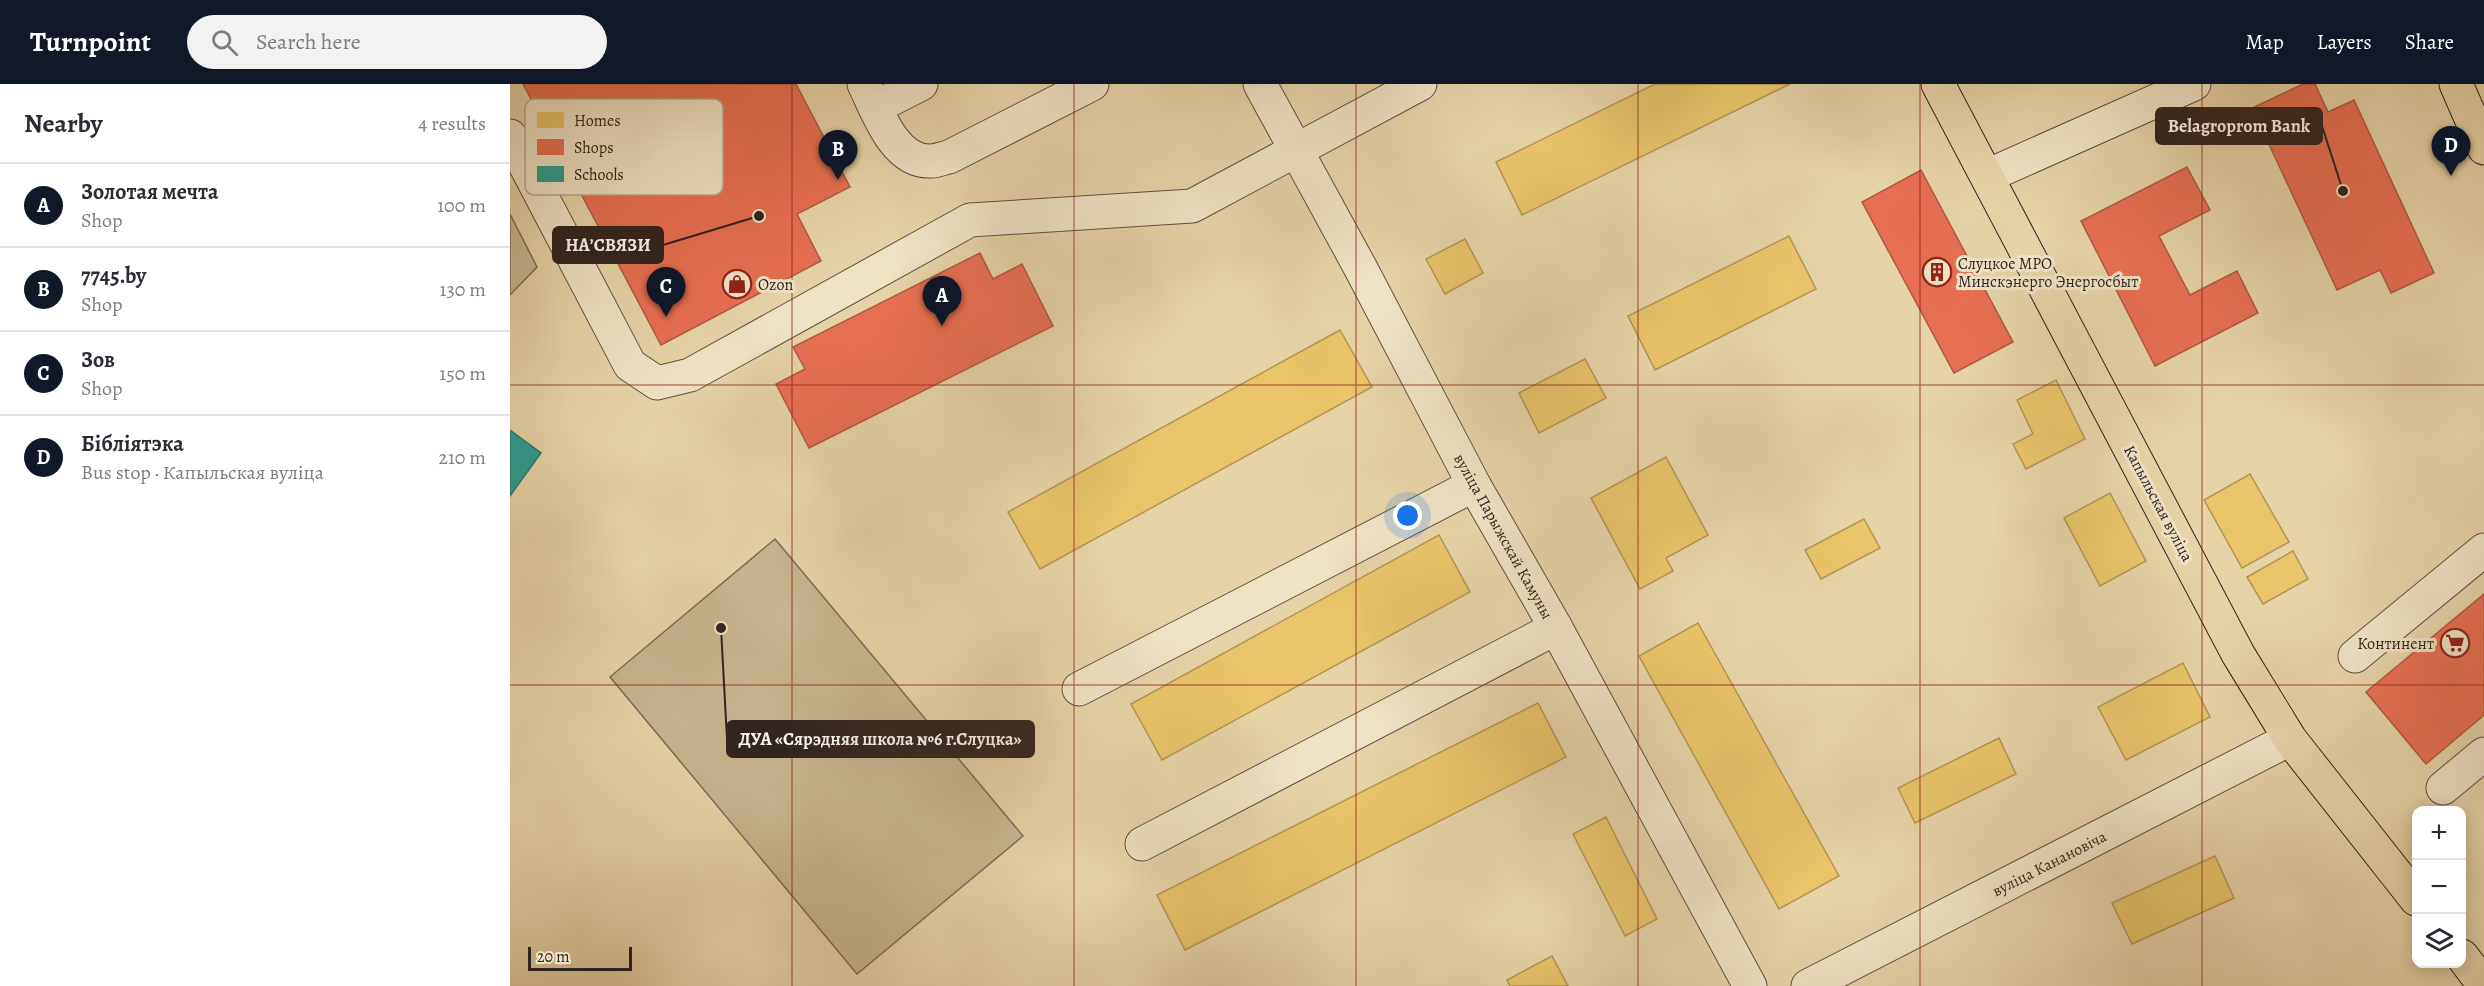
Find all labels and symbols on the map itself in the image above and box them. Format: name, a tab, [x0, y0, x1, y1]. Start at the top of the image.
legend	[525, 99, 723, 195]
callout: Belagroprom Bank	[2156, 108, 2322, 144]
text: Homes	[574, 110, 621, 132]
text: Belagroprom Bank	[2168, 114, 2311, 138]
pin: D	[2432, 126, 2470, 176]
pin: B	[818, 130, 858, 180]
text: Shops	[574, 137, 614, 159]
text: Schools	[574, 164, 624, 186]
callout: НАʼСВЯЗИ	[553, 227, 663, 263]
text: НАʼСВЯЗИ	[565, 233, 651, 257]
place label: Слуцкое МРО Минскэнерго Энергосбыт	[1958, 253, 2138, 293]
building icon: Слуцкое МРО Минскэнерго Энергосбыт	[1921, 256, 1953, 288]
pin: C	[646, 268, 686, 317]
shop icon: Ozon	[721, 268, 753, 300]
place label: Ozon	[758, 274, 793, 296]
pin: A	[922, 276, 962, 326]
street label: Капыльская вуліца	[2118, 441, 2198, 566]
street label: вуліца Парыжскай Камуны	[1448, 450, 1558, 623]
your location	[1393, 501, 1422, 530]
supermarket icon: Континент	[2439, 627, 2471, 659]
place label: Континент	[2357, 633, 2434, 655]
callout: ДУА «Сярэдняя школа №6 г.Слуцка»	[727, 721, 1034, 757]
text: ДУА «Сярэдняя школа №6 г.Слуцка»	[738, 727, 1022, 751]
street label: вуліца Канановіча	[1989, 825, 2111, 902]
scale bar	[528, 944, 632, 972]

